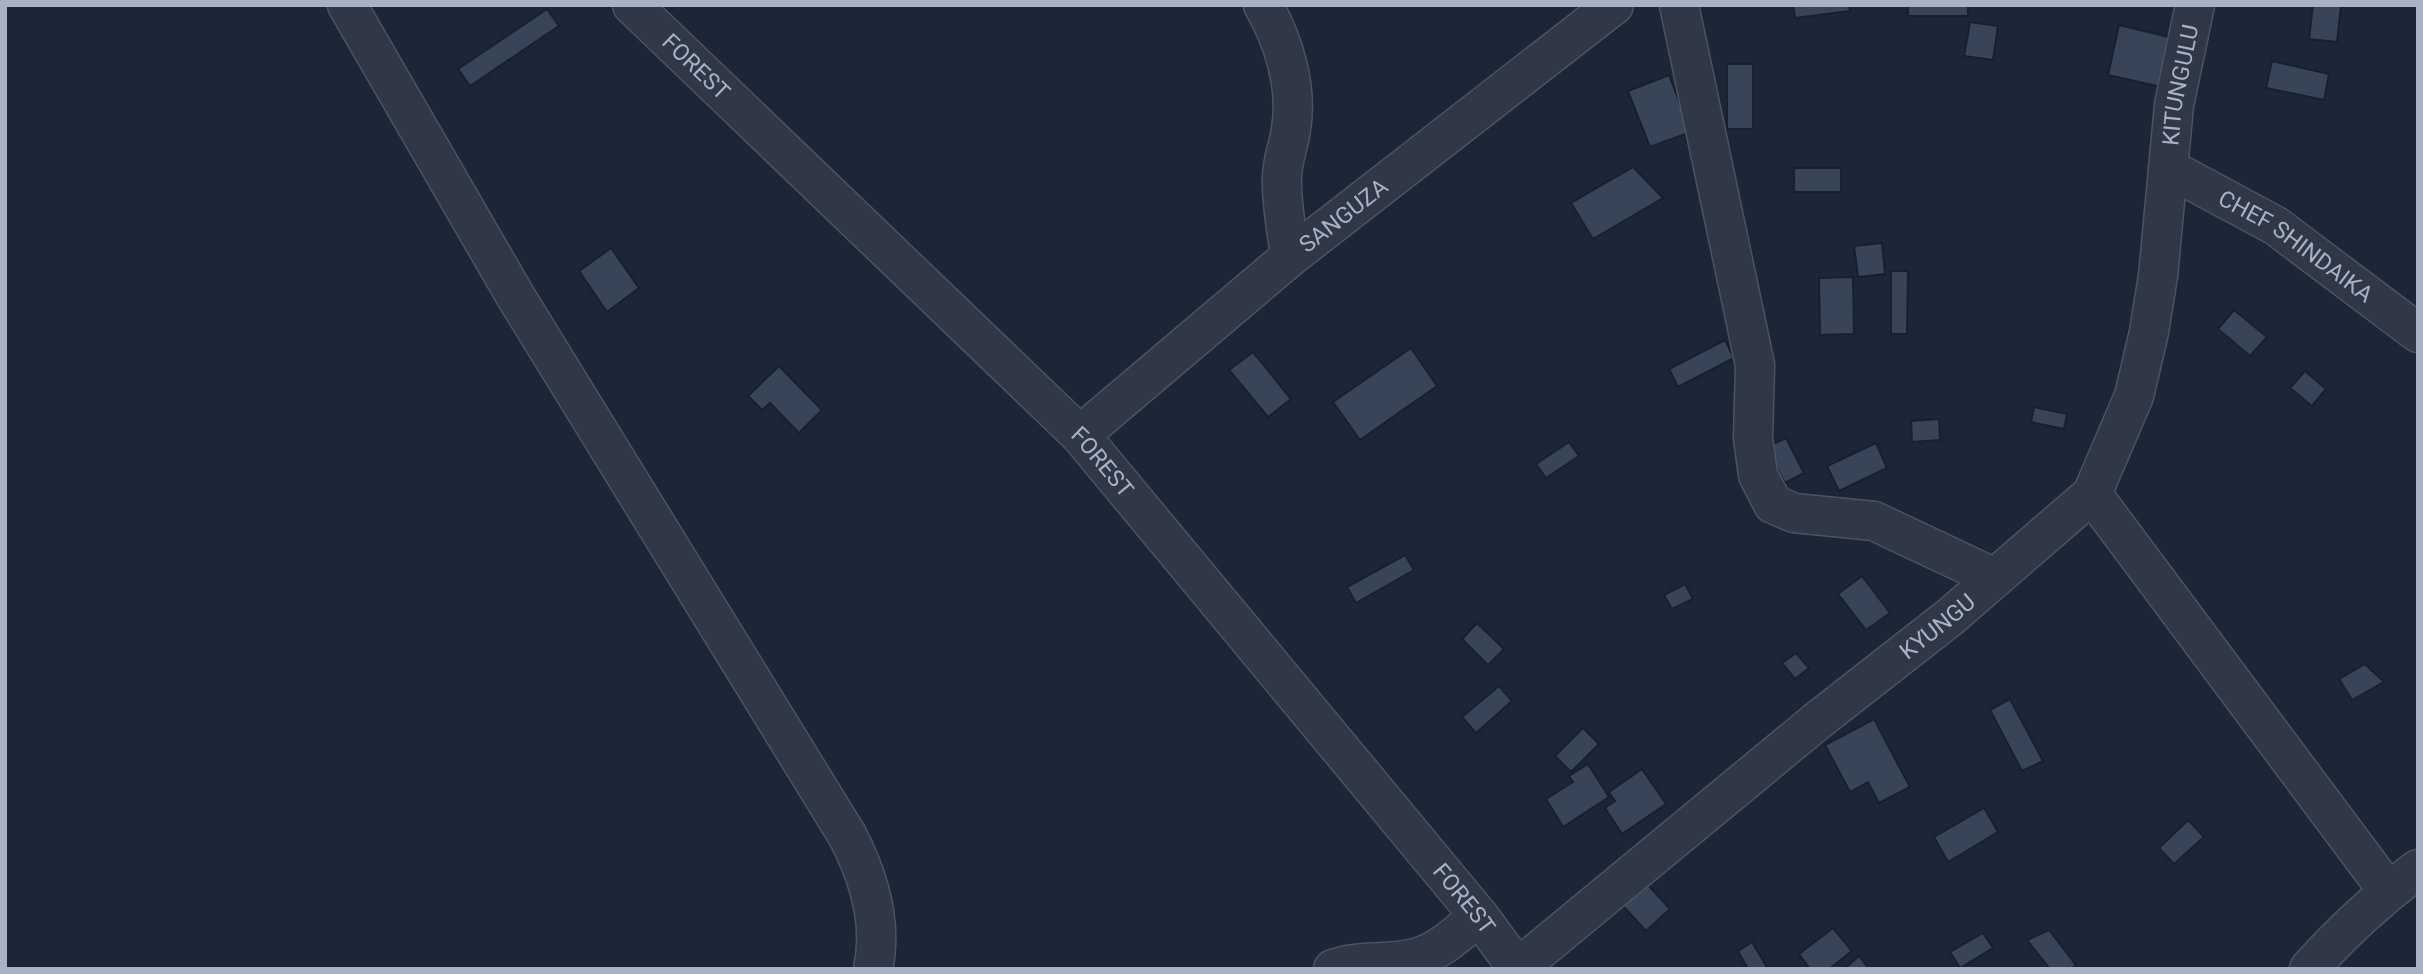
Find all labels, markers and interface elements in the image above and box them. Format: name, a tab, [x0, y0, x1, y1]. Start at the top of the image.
street label: KITUNGULU	[2157, 22, 2205, 147]
street label: FOREST	[657, 28, 735, 106]
street label: SANGUZA	[1294, 173, 1393, 259]
street label: CHEF SHINDAIKA	[2214, 185, 2378, 308]
street label: FOREST	[1066, 421, 1139, 503]
street label: KYUNGU	[1895, 588, 1981, 665]
street label: FOREST	[1427, 858, 1501, 940]

